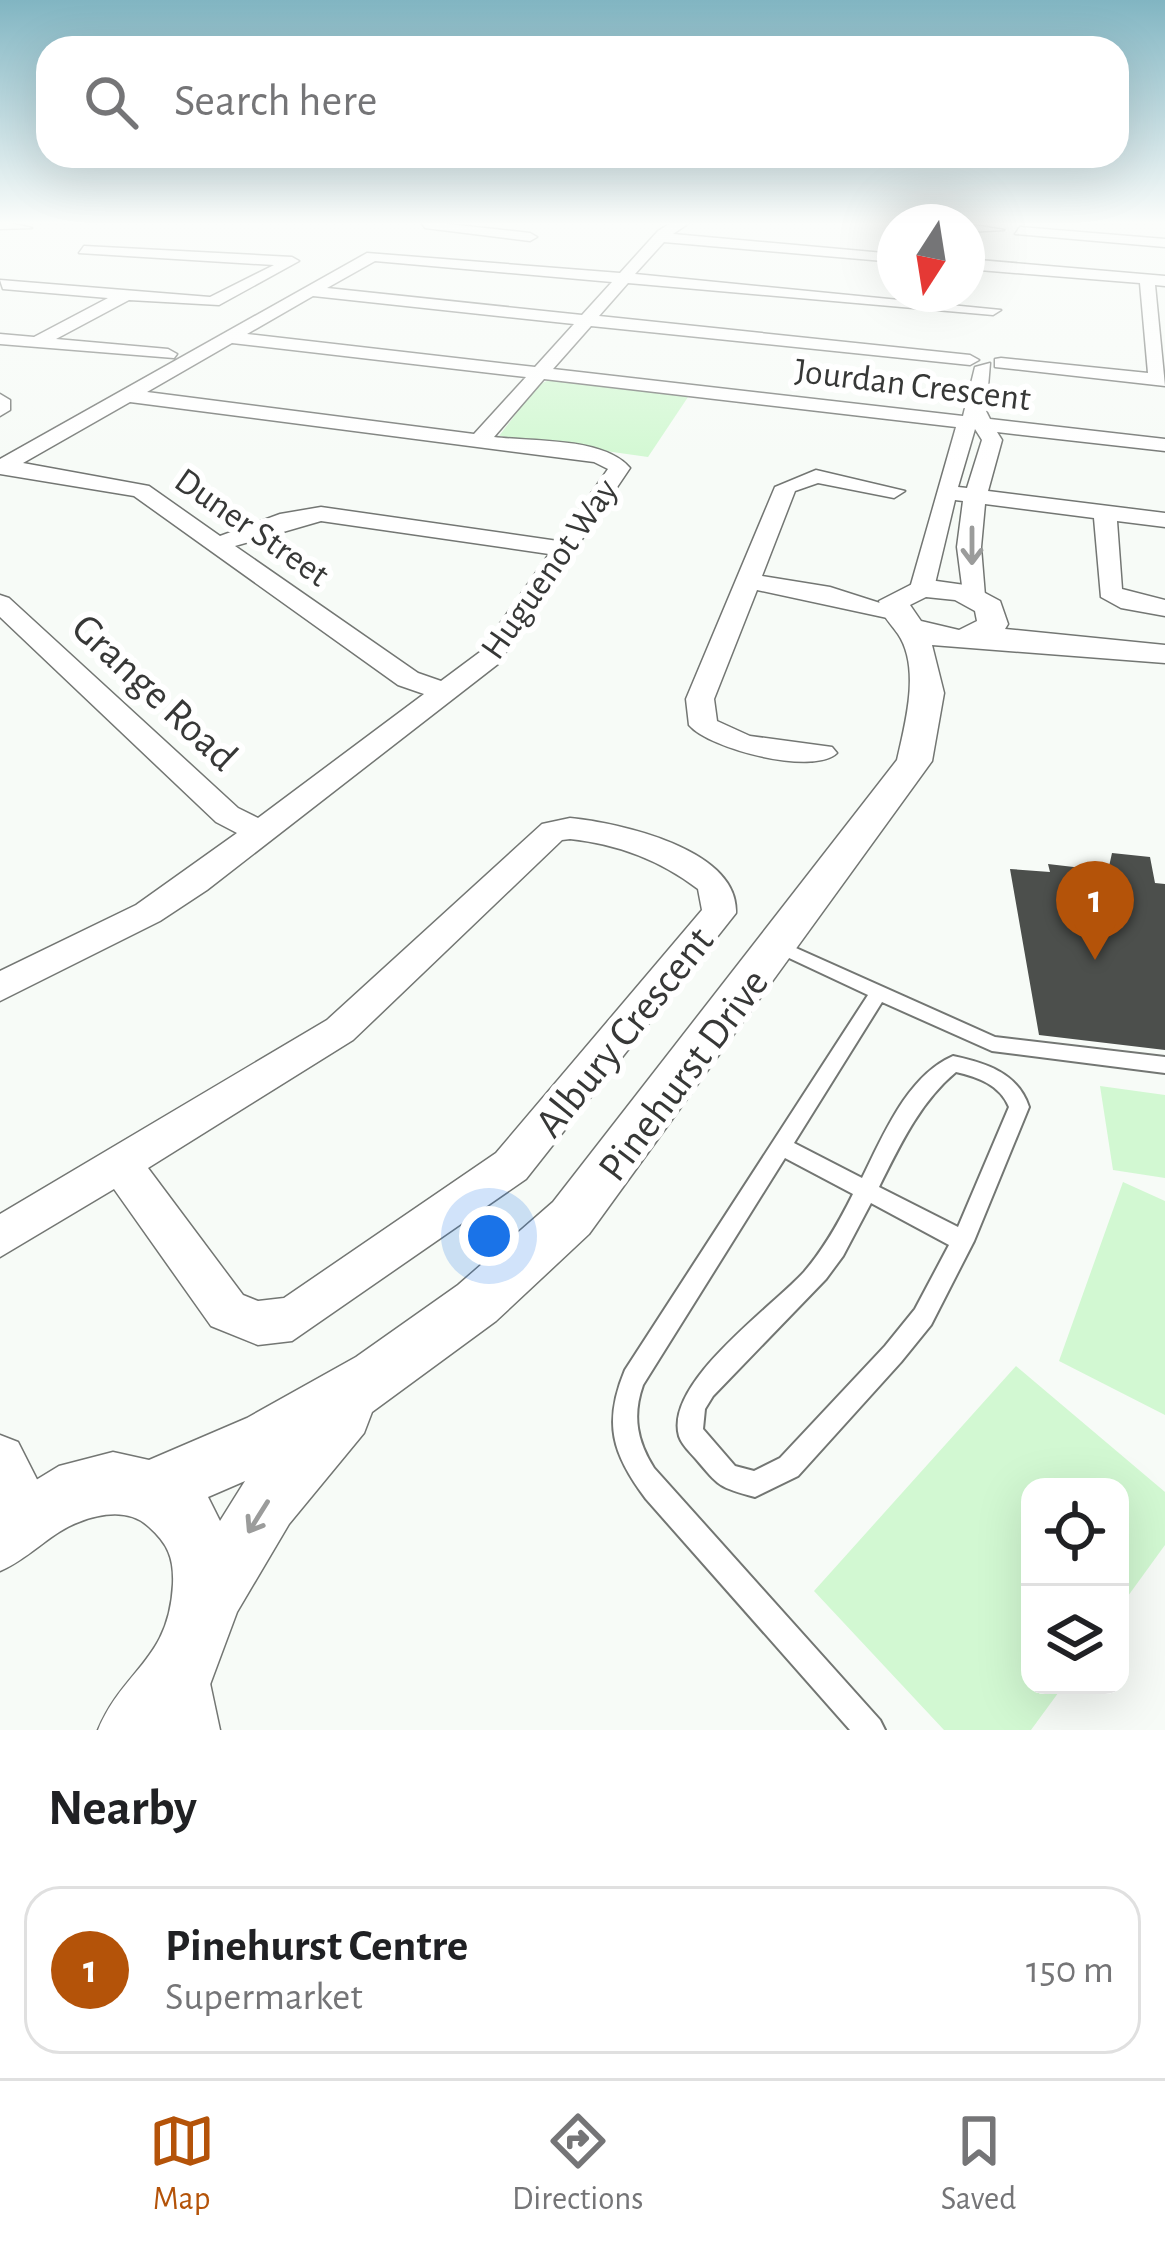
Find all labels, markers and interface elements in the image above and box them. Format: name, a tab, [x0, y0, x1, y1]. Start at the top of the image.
search box	[36, 36, 1129, 168]
icon: search	[78, 69, 144, 135]
text: Search here	[174, 79, 377, 124]
north arrow	[877, 204, 985, 312]
street label: Jourdan Crescent	[793, 353, 1033, 417]
street label: Duner Street	[168, 462, 336, 594]
street label: Huguenot Way	[475, 473, 625, 666]
one-way arrow	[961, 526, 983, 565]
street label: Grange Road	[64, 606, 245, 779]
pin: 1	[1056, 861, 1134, 960]
street label: Albury Crescent	[528, 919, 721, 1145]
street label: Pinehurst Drive	[591, 962, 776, 1189]
your location	[459, 1206, 519, 1266]
map controls	[1021, 1478, 1129, 1694]
button: locate	[1021, 1478, 1129, 1586]
one-way arrow	[246, 1499, 271, 1533]
button: layers	[1021, 1586, 1129, 1694]
text: Nearby	[48, 1783, 197, 1834]
text: Pinehurst Centre	[165, 1924, 468, 1969]
text: 1	[83, 1951, 97, 1990]
text: 150 m	[1026, 1951, 1114, 1990]
text: Supermarket	[165, 1978, 363, 2017]
tab: Map	[149, 2108, 215, 2220]
tab: Directions	[512, 2108, 643, 2220]
tab: Saved	[941, 2108, 1016, 2220]

